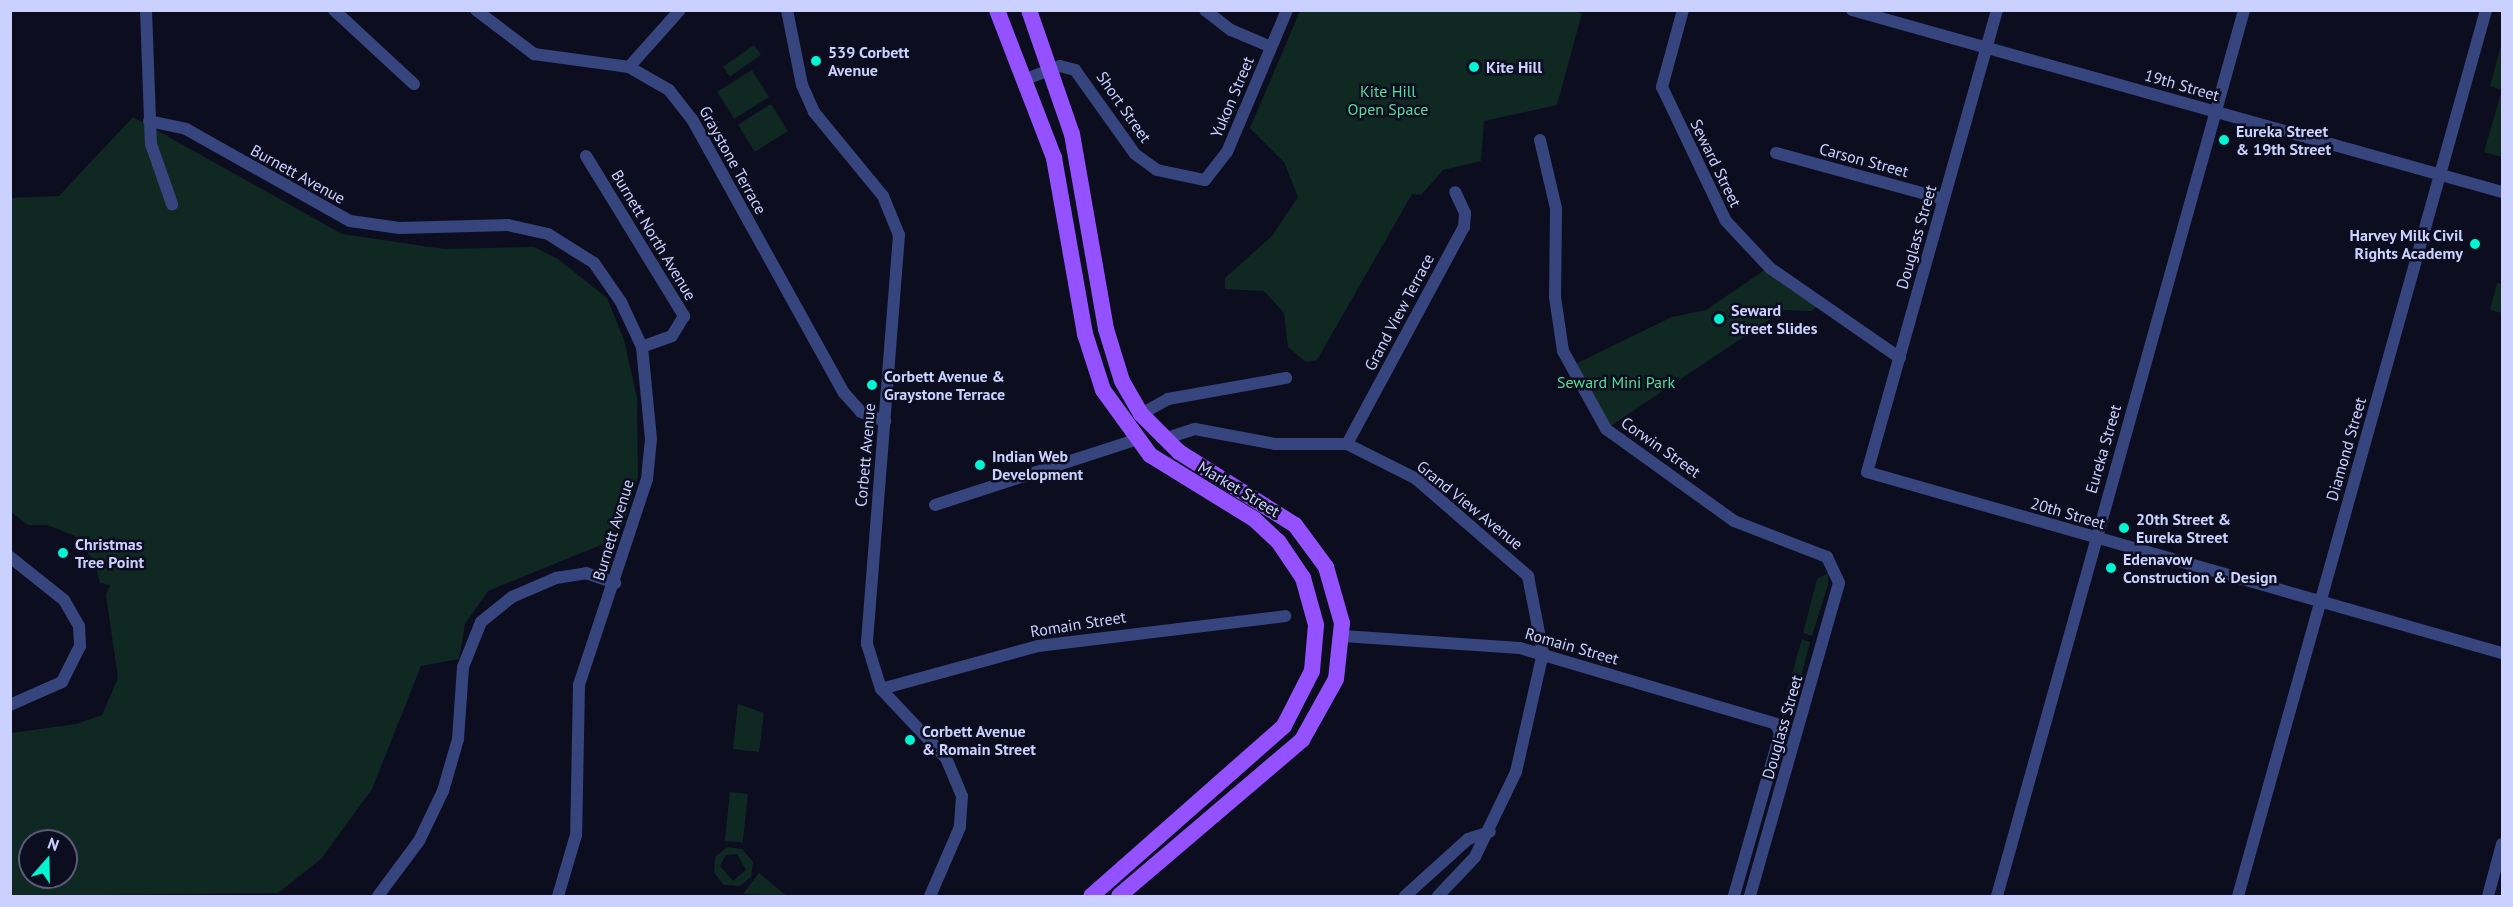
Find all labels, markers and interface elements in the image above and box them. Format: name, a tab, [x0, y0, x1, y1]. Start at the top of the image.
place label: 539 Corbett Avenue	[828, 42, 910, 80]
marker: 539 Corbett Avenue	[809, 54, 823, 68]
street label: Yukon Street	[1206, 54, 1258, 140]
place label: Kite Hill	[1486, 57, 1542, 77]
marker: Kite Hill	[1467, 60, 1481, 74]
street label: 19th Street	[2142, 65, 2222, 105]
street label: Short Street	[1093, 68, 1155, 146]
park label: Kite Hill Open Space	[1348, 81, 1428, 119]
street label: Graystone Terrace	[695, 102, 771, 218]
street label: Seward Street	[1686, 116, 1746, 210]
place label: Eureka Street & 19th Street	[2236, 121, 2331, 159]
marker: Eureka Street & 19th Street	[2217, 133, 2231, 147]
street label: Carson Street	[1817, 139, 1911, 181]
street label: Burnett Avenue	[247, 140, 349, 208]
street label: Burnett North Avenue	[607, 166, 701, 304]
street label: Douglass Street	[1892, 183, 1940, 291]
place label: Harvey Milk Civil Rights Academy	[2348, 225, 2463, 263]
marker: Harvey Milk Civil Rights Academy	[2468, 237, 2482, 251]
street label: Grand View Terrace	[1360, 250, 1438, 374]
place label: Seward Street Slides	[1731, 300, 1817, 338]
marker: Seward Street Slides	[1712, 312, 1726, 326]
place label: Corbett Avenue & Graystone Terrace	[884, 366, 1006, 404]
park label: Seward Mini Park	[1557, 372, 1675, 392]
marker: Corbett Avenue & Graystone Terrace	[865, 378, 879, 392]
street label: Diamond Street	[2322, 395, 2370, 503]
street label: Corbett Avenue	[851, 402, 879, 508]
street label: Eureka Street	[2081, 402, 2125, 496]
street label: Corwin Street	[1618, 413, 1704, 481]
place label: Indian Web Development	[992, 446, 1083, 484]
street label: Grand View Avenue	[1413, 456, 1527, 554]
street label: Market Street	[1195, 457, 1283, 521]
marker: Indian Web Development	[973, 458, 987, 472]
street label: Burnett Avenue	[588, 477, 638, 583]
street label: 20th Street	[2028, 493, 2108, 533]
place label: 20th Street & Eureka Street	[2136, 509, 2231, 547]
marker: 20th Street & Eureka Street	[2117, 521, 2131, 535]
place label: Christmas Tree Point	[75, 534, 144, 572]
marker: Christmas Tree Point	[56, 546, 70, 560]
place label: Edenavow Construction & Design	[2123, 549, 2277, 587]
marker: Edenavow Construction & Design	[2104, 561, 2118, 575]
street label: Romain Street	[1029, 607, 1127, 641]
street label: Romain Street	[1523, 623, 1621, 669]
street label: Douglass Street	[1758, 673, 1806, 781]
place label: Corbett Avenue & Romain Street	[922, 721, 1036, 759]
marker: Corbett Avenue & Romain Street	[903, 733, 917, 747]
north arrow	[18, 829, 78, 889]
text: N	[45, 833, 62, 855]

